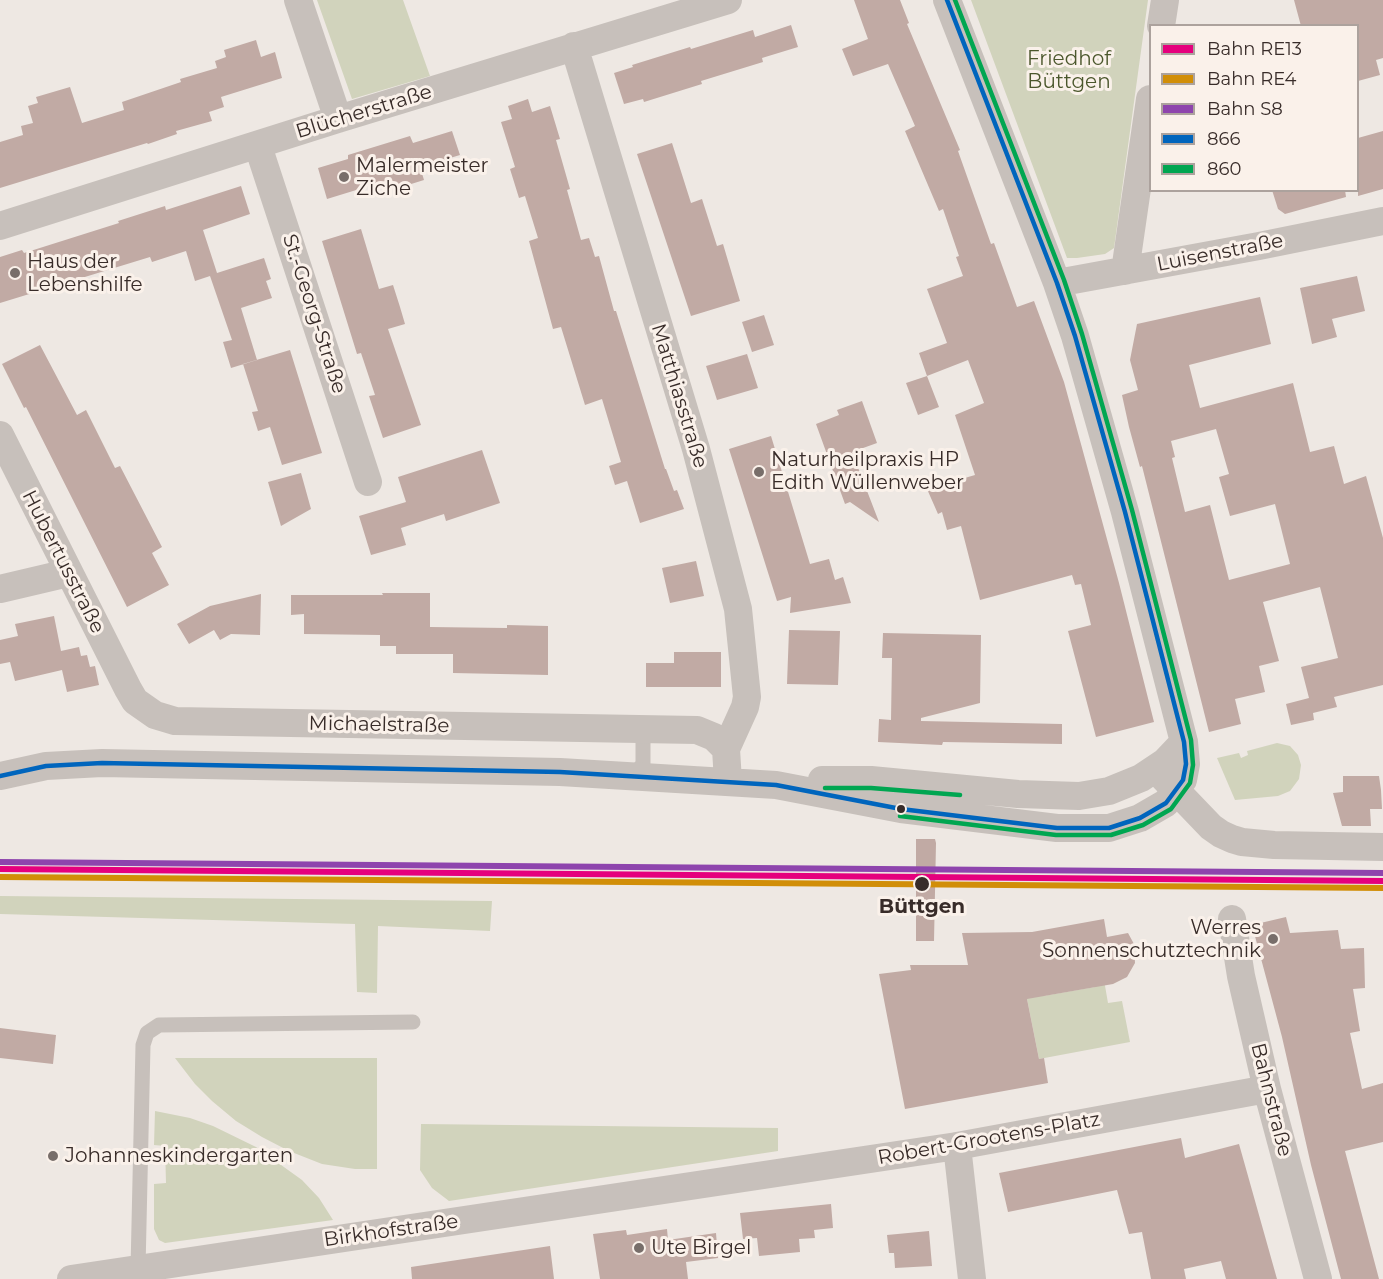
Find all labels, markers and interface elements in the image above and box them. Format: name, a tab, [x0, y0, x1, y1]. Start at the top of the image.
legend	[1149, 24, 1359, 192]
text: Bahn RE13	[1207, 38, 1302, 60]
park label: Friedhof Büttgen	[1027, 47, 1111, 94]
text: Bahn RE4	[1207, 68, 1297, 90]
street label: Blücherstraße	[293, 80, 435, 144]
text: Bahn S8	[1207, 98, 1283, 120]
text: 866	[1207, 128, 1240, 150]
place label: Malermeister Ziche	[356, 154, 489, 201]
text: 860	[1207, 158, 1241, 180]
marker: Malermeister Ziche	[337, 170, 351, 184]
street label: Luisenstraße	[1155, 229, 1285, 277]
street label: St.-Georg-Straße	[277, 231, 351, 397]
place label: Haus der Lebenshilfe	[27, 250, 143, 297]
marker: Haus der Lebenshilfe	[8, 266, 22, 280]
street label: Matthiasstraße	[646, 321, 712, 471]
place label: Naturheilpraxis HP Edith Wüllenweber	[771, 448, 964, 495]
marker: Naturheilpraxis HP Edith Wüllenweber	[752, 465, 766, 479]
street label: Hubertusstraße	[17, 486, 109, 638]
street label: Michaelstraße	[308, 712, 450, 738]
unlabelled marker	[895, 803, 907, 815]
marker: Büttgen	[913, 875, 931, 893]
place label: Büttgen	[879, 895, 965, 919]
place label: Werres Sonnenschutztechnik	[1042, 916, 1261, 963]
marker: Werres Sonnenschutztechnik	[1266, 932, 1280, 946]
street label: Bahnstraße	[1245, 1041, 1297, 1159]
street label: Robert-Grootens-Platz	[876, 1108, 1102, 1170]
place label: Johanneskindergarten	[65, 1144, 293, 1168]
marker: Johanneskindergarten	[46, 1149, 60, 1163]
street label: Birkhofstraße	[322, 1210, 460, 1252]
place label: Ute Birgel	[651, 1236, 751, 1260]
marker: Ute Birgel	[632, 1241, 646, 1255]

